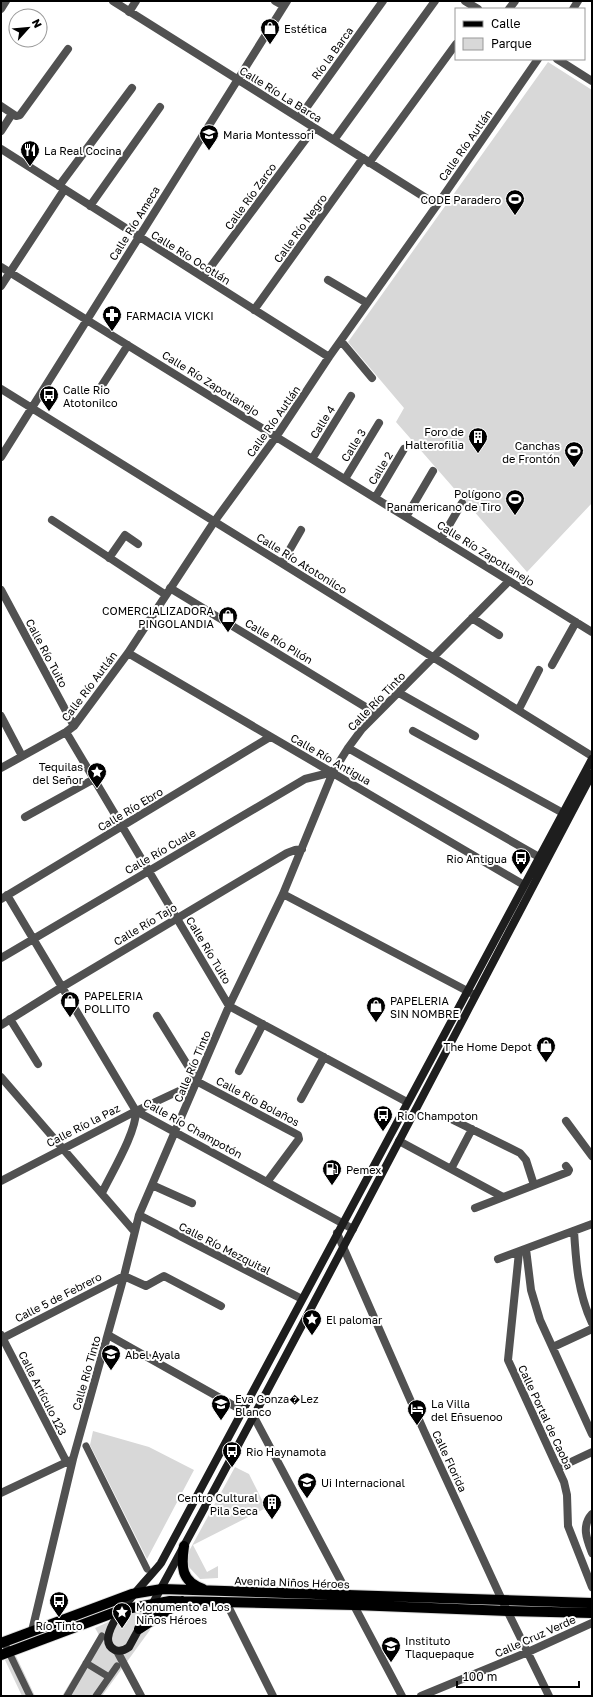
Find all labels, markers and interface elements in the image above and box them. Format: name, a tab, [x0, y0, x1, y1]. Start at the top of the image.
north arrow	[8, 8, 48, 48]
legend	[455, 8, 585, 60]
text: Calle	[491, 16, 521, 31]
text: N	[30, 17, 45, 30]
shop icon: Estética	[259, 17, 281, 45]
place label: Estética	[284, 22, 327, 35]
street label: Río la Barca	[308, 24, 356, 82]
text: Parque	[491, 36, 532, 51]
street label: Calle Río La Barca	[237, 63, 325, 125]
street label: Calle Río Autlán	[436, 107, 494, 183]
school or university icon: Maria Montessori	[198, 123, 220, 151]
place label: Maria Montessori	[223, 128, 314, 141]
restaurant icon: La Real Cocina	[19, 139, 41, 167]
place label: La Real Cocina	[44, 144, 122, 157]
street label: Calle Río Zarco	[221, 160, 279, 232]
street label: Calle Río Ameca	[106, 183, 162, 263]
sports icon: CODE Paradero	[504, 188, 526, 216]
street label: Calle Río Negro	[271, 191, 330, 265]
place label: CODE Paradero	[421, 193, 501, 206]
street label: Calle Río Ocotlán	[149, 227, 233, 287]
pharmacy icon: FARMACIA VICKI	[101, 304, 123, 332]
place label: FARMACIA VICKI	[126, 309, 214, 322]
street label: Calle Río Zapotlanejo	[160, 348, 263, 419]
place label: Calle Rio Atotonilco	[63, 383, 118, 409]
street label: Calle Río Autlán	[244, 383, 302, 459]
bus stop icon: Calle Rio Atotonilco	[38, 384, 60, 412]
street label: Calle 4	[307, 403, 337, 441]
place label: Foro de Halterofilia	[405, 425, 464, 451]
street label: Calle 3	[338, 426, 368, 464]
building icon: Foro de Halterofilia	[467, 426, 489, 454]
place label: Canchas de Frontón	[502, 439, 560, 465]
sports icon: Canchas de Frontón	[563, 440, 585, 468]
street label: Calle 2	[365, 449, 395, 487]
place label: Polígono Panamericano de Tiro	[387, 487, 501, 513]
sports icon: Polígono Panamericano de Tiro	[504, 488, 526, 516]
street label: Calle Río Zapotlanejo	[435, 518, 538, 589]
street label: Calle Río Atotonilco	[254, 530, 350, 596]
place label: COMERCIALIZADORA PINGOLANDIA	[102, 604, 215, 630]
shop icon: COMERCIALIZADORA PINGOLANDIA	[217, 605, 239, 633]
street label: Calle Río Tuito	[23, 616, 71, 690]
street label: Calle Río Pilón	[243, 616, 315, 666]
street label: Calle Río Autlán	[58, 648, 120, 724]
street label: Calle Río Tinto	[345, 669, 408, 733]
street label: Calle Río Antigua	[289, 731, 373, 787]
place label: Tequilas del Señor	[33, 760, 84, 786]
place icon: Tequilas del Señor	[86, 761, 108, 789]
street label: Calle Río Ebro	[95, 784, 165, 834]
street label: Calle Río Cuale	[122, 825, 198, 877]
bus stop icon: Rio Antigua	[510, 847, 532, 875]
place label: Rio Antigua	[446, 852, 507, 865]
street label: Calle Río Tajo	[111, 900, 179, 948]
street label: Calle Río Tuito	[184, 914, 234, 986]
place label: PAPELERIA POLLITO	[84, 989, 144, 1015]
shop icon: PAPELERIA POLLITO	[59, 990, 81, 1018]
place label: PAPELERIA SIN NOMBRE	[390, 994, 459, 1020]
shop icon: PAPELERIA SIN NOMBRE	[365, 995, 387, 1023]
street label: Calle Río Tinto	[171, 1028, 213, 1104]
shop icon: The Home Depot	[535, 1035, 557, 1063]
place label: The Home Depot	[444, 1040, 532, 1053]
street label: Calle Río Bolaños	[214, 1074, 302, 1129]
street label: Calle Río Champotón	[141, 1095, 245, 1161]
street label: Calle Río la Paz	[44, 1101, 122, 1149]
bus stop icon: Rio Champoton	[372, 1104, 394, 1132]
place label: Rio Champoton	[397, 1109, 478, 1122]
fuel station icon: Pemex	[321, 1158, 343, 1186]
place label: Pemex	[346, 1163, 381, 1176]
street label: Calle Río Mezquital	[177, 1219, 274, 1277]
street label: Calle 5 de Febrero	[12, 1269, 104, 1325]
place icon: El palomar	[301, 1308, 323, 1336]
place label: El palomar	[326, 1313, 383, 1326]
street label: Calle Río Tinto	[69, 1334, 103, 1412]
school or university icon: Abel Ayala	[100, 1343, 122, 1371]
place label: Abel Ayala	[125, 1348, 180, 1361]
street label: Calle Artículo 123	[16, 1349, 70, 1437]
street label: Calle Portal de Caoba	[516, 1363, 576, 1471]
place label: Eva Gonza�Lez Blanco	[235, 1392, 319, 1418]
school or university icon: Eva Gonza�Lez Blanco	[210, 1393, 232, 1421]
place label: La Villa del Eñsuenoo	[431, 1397, 503, 1423]
hotel icon: La Villa del Eñsuenoo	[406, 1398, 428, 1426]
street label: Calle Florida	[430, 1428, 470, 1494]
bus stop icon: Rio Haynamota	[221, 1440, 243, 1468]
place label: Rio Haynamota	[246, 1445, 326, 1458]
school or university icon: Ui Internacional	[296, 1471, 318, 1499]
place label: Ui Internacional	[321, 1476, 405, 1489]
place label: Centro Cultural Pila Seca	[177, 1491, 258, 1517]
building icon: Centro Cultural Pila Seca	[261, 1492, 283, 1520]
street label: Avenida Niños Héroes	[234, 1573, 350, 1591]
bus stop icon: Río Tinto	[48, 1590, 70, 1618]
place label: Monumento a Los Niños Héroes	[136, 1600, 230, 1626]
place icon: Monumento a Los Niños Héroes	[111, 1601, 133, 1629]
street label: Calle Cruz Verde	[493, 1612, 577, 1660]
place label: Río Tinto	[35, 1619, 83, 1632]
place label: Instituto Tlaquepaque	[405, 1634, 474, 1660]
school or university icon: Instituto Tlaquepaque	[380, 1635, 402, 1663]
scale bar	[457, 1663, 579, 1689]
text: 100 m	[463, 1669, 497, 1684]

